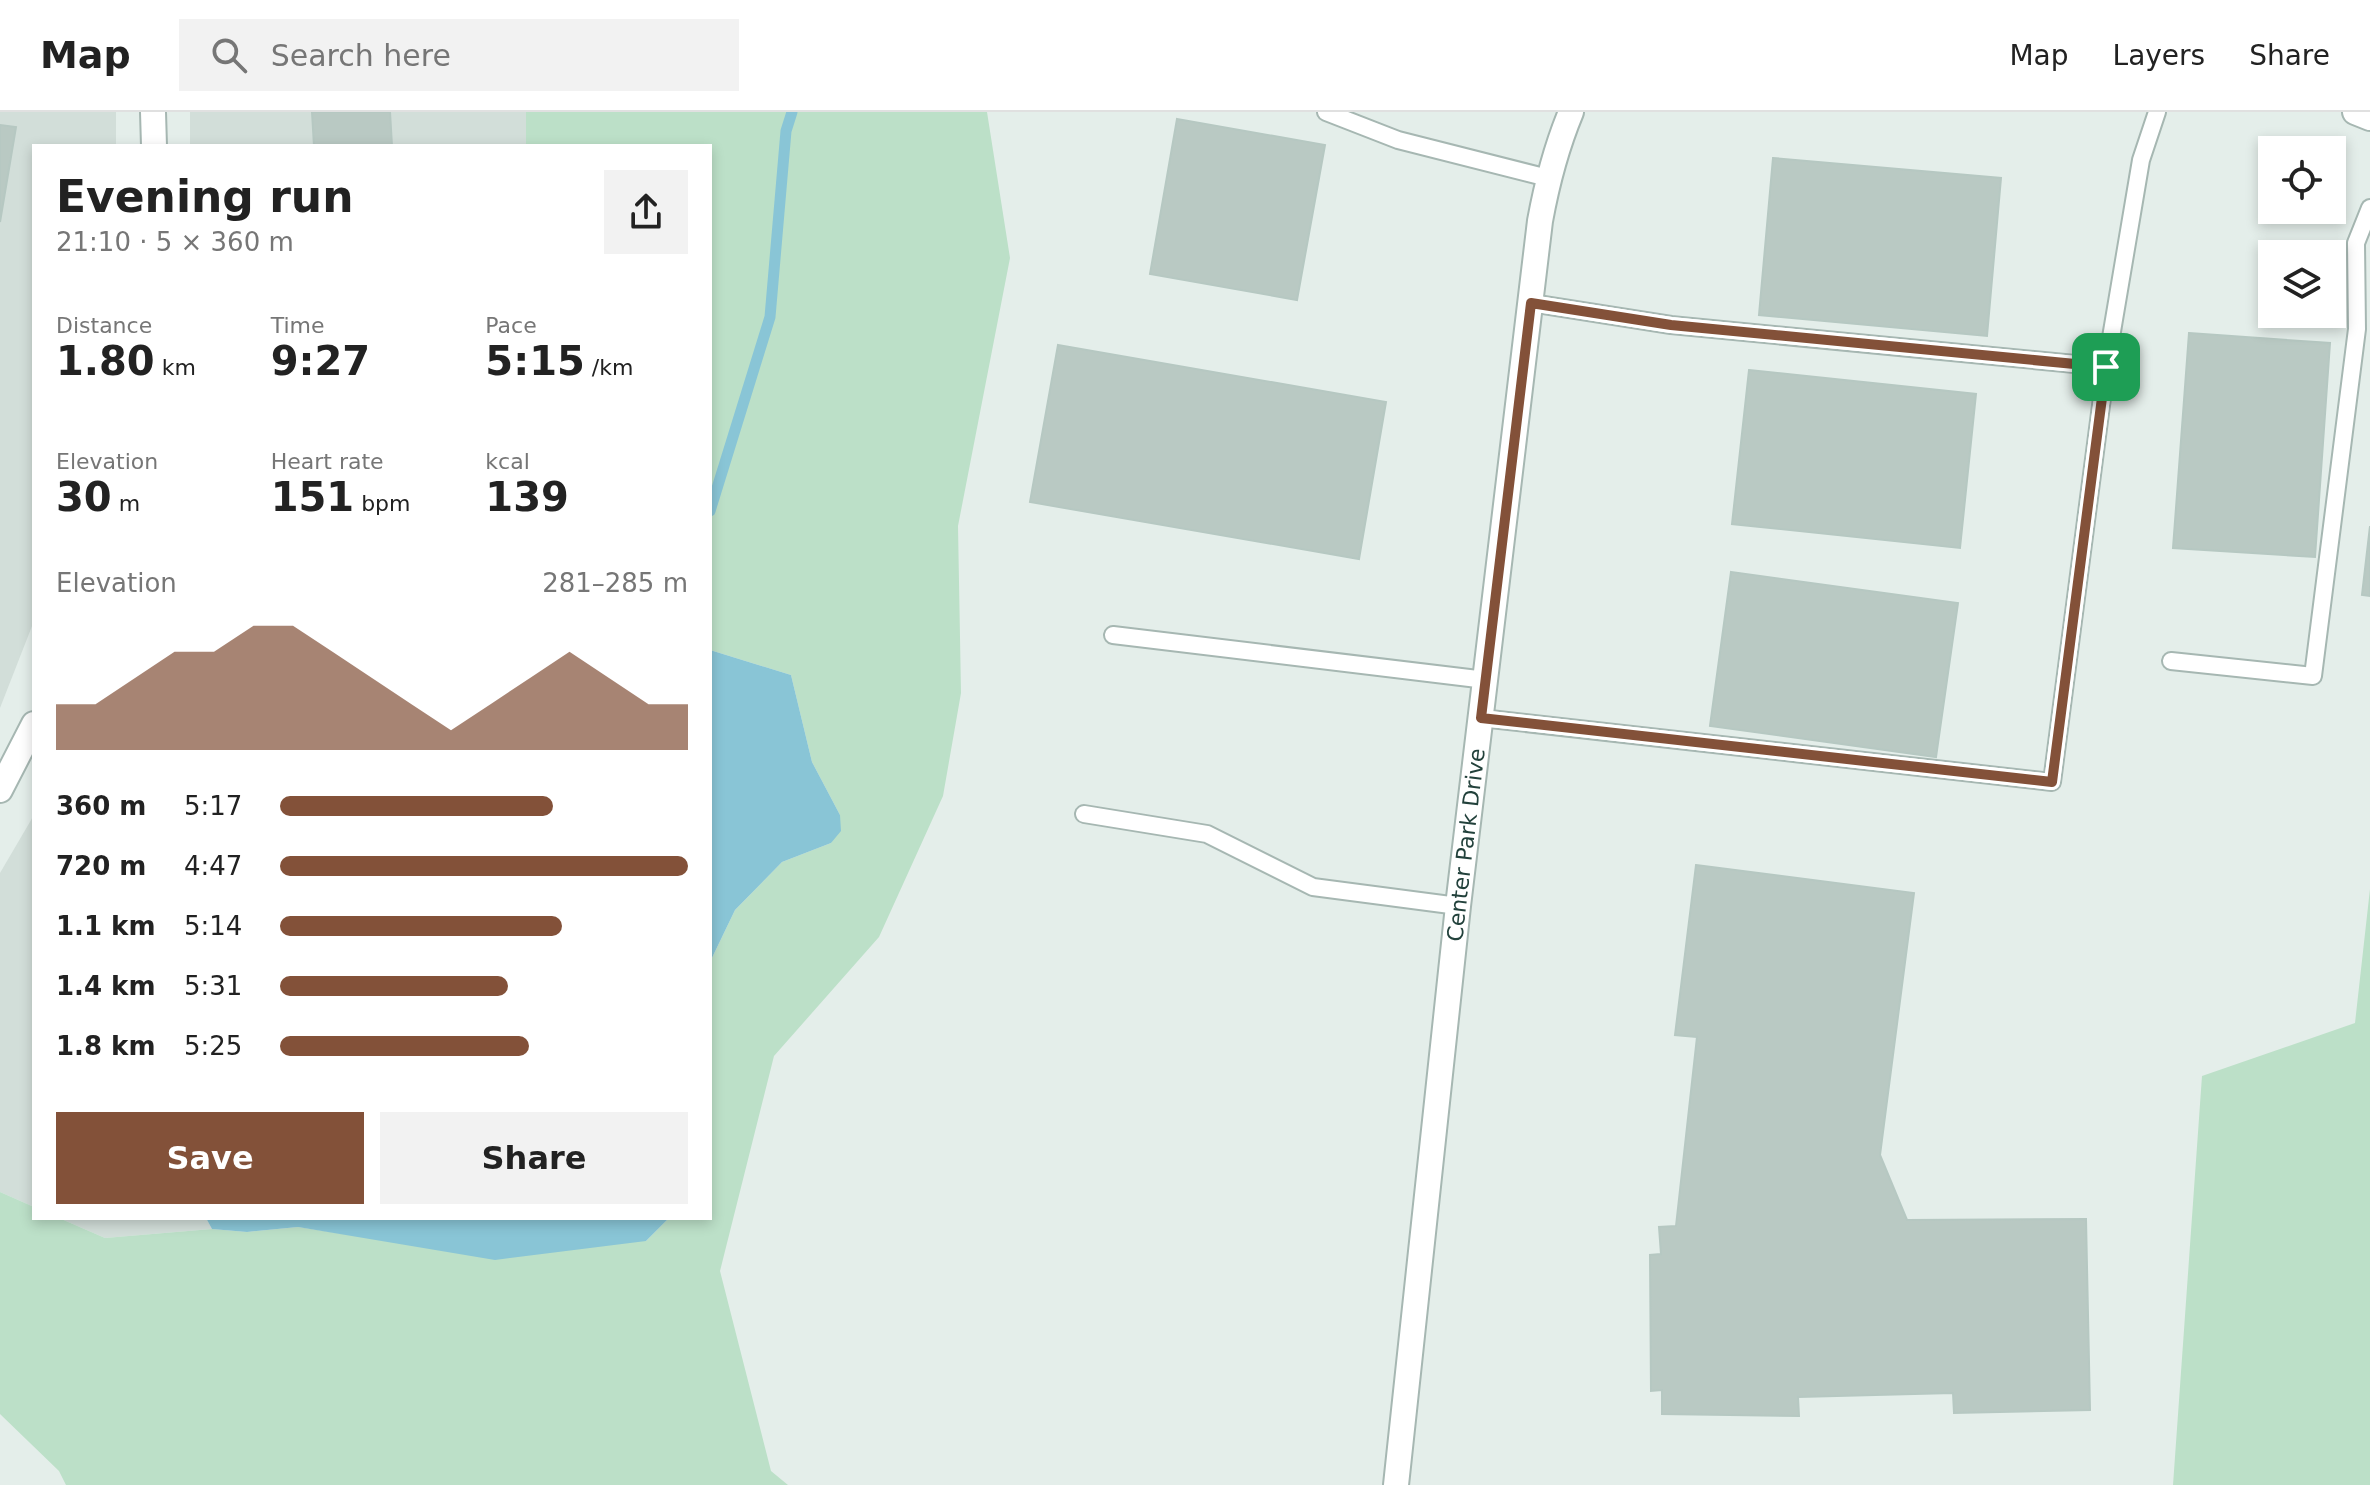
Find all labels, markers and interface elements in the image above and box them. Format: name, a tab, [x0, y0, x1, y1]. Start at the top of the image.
search box	[179, 19, 739, 91]
text: Map	[40, 33, 131, 77]
icon: search	[207, 33, 251, 77]
text: Search here	[271, 38, 451, 73]
text: Map	[2009, 39, 2069, 72]
text: Layers	[2113, 39, 2205, 72]
text: Share	[2249, 39, 2330, 72]
map controls	[2258, 136, 2346, 328]
button: locate	[2258, 136, 2346, 224]
button: share	[604, 170, 688, 254]
text: Evening run	[56, 171, 353, 222]
text: 21:10 · 5 × 360 m	[56, 227, 294, 257]
button: layers	[2258, 240, 2346, 328]
text: Distance	[56, 313, 152, 338]
text: Time	[271, 313, 325, 338]
text: Pace	[485, 313, 537, 338]
pin	[2072, 333, 2140, 401]
text: 1.80	[56, 338, 155, 384]
text: 9:27	[271, 338, 370, 384]
text: 5:15	[485, 338, 585, 384]
icon: arrive	[2084, 345, 2128, 389]
text: km	[155, 355, 196, 380]
text: /km	[585, 355, 633, 380]
text: Elevation	[56, 449, 158, 474]
text: Heart rate	[271, 449, 384, 474]
text: kcal	[485, 449, 530, 474]
text: 30	[56, 474, 112, 520]
text: 151	[271, 474, 354, 520]
text: 139	[485, 474, 569, 520]
text: m	[112, 491, 140, 516]
text: bpm	[354, 491, 411, 516]
text: Elevation	[56, 568, 177, 598]
text: 281–285 m	[542, 568, 688, 598]
street label: Center Park Drive	[1442, 747, 1490, 943]
text: 360 m	[56, 791, 146, 821]
text: 5:17	[184, 791, 242, 821]
text: 720 m	[56, 851, 146, 881]
text: 4:47	[184, 851, 242, 881]
text: 1.1 km	[56, 911, 156, 941]
text: 5:14	[184, 911, 242, 941]
text: 1.4 km	[56, 971, 156, 1001]
text: 5:31	[184, 971, 242, 1001]
text: 1.8 km	[56, 1031, 156, 1061]
text: 5:25	[184, 1031, 242, 1061]
button: Save	[56, 1112, 364, 1204]
button: Share	[380, 1112, 688, 1204]

